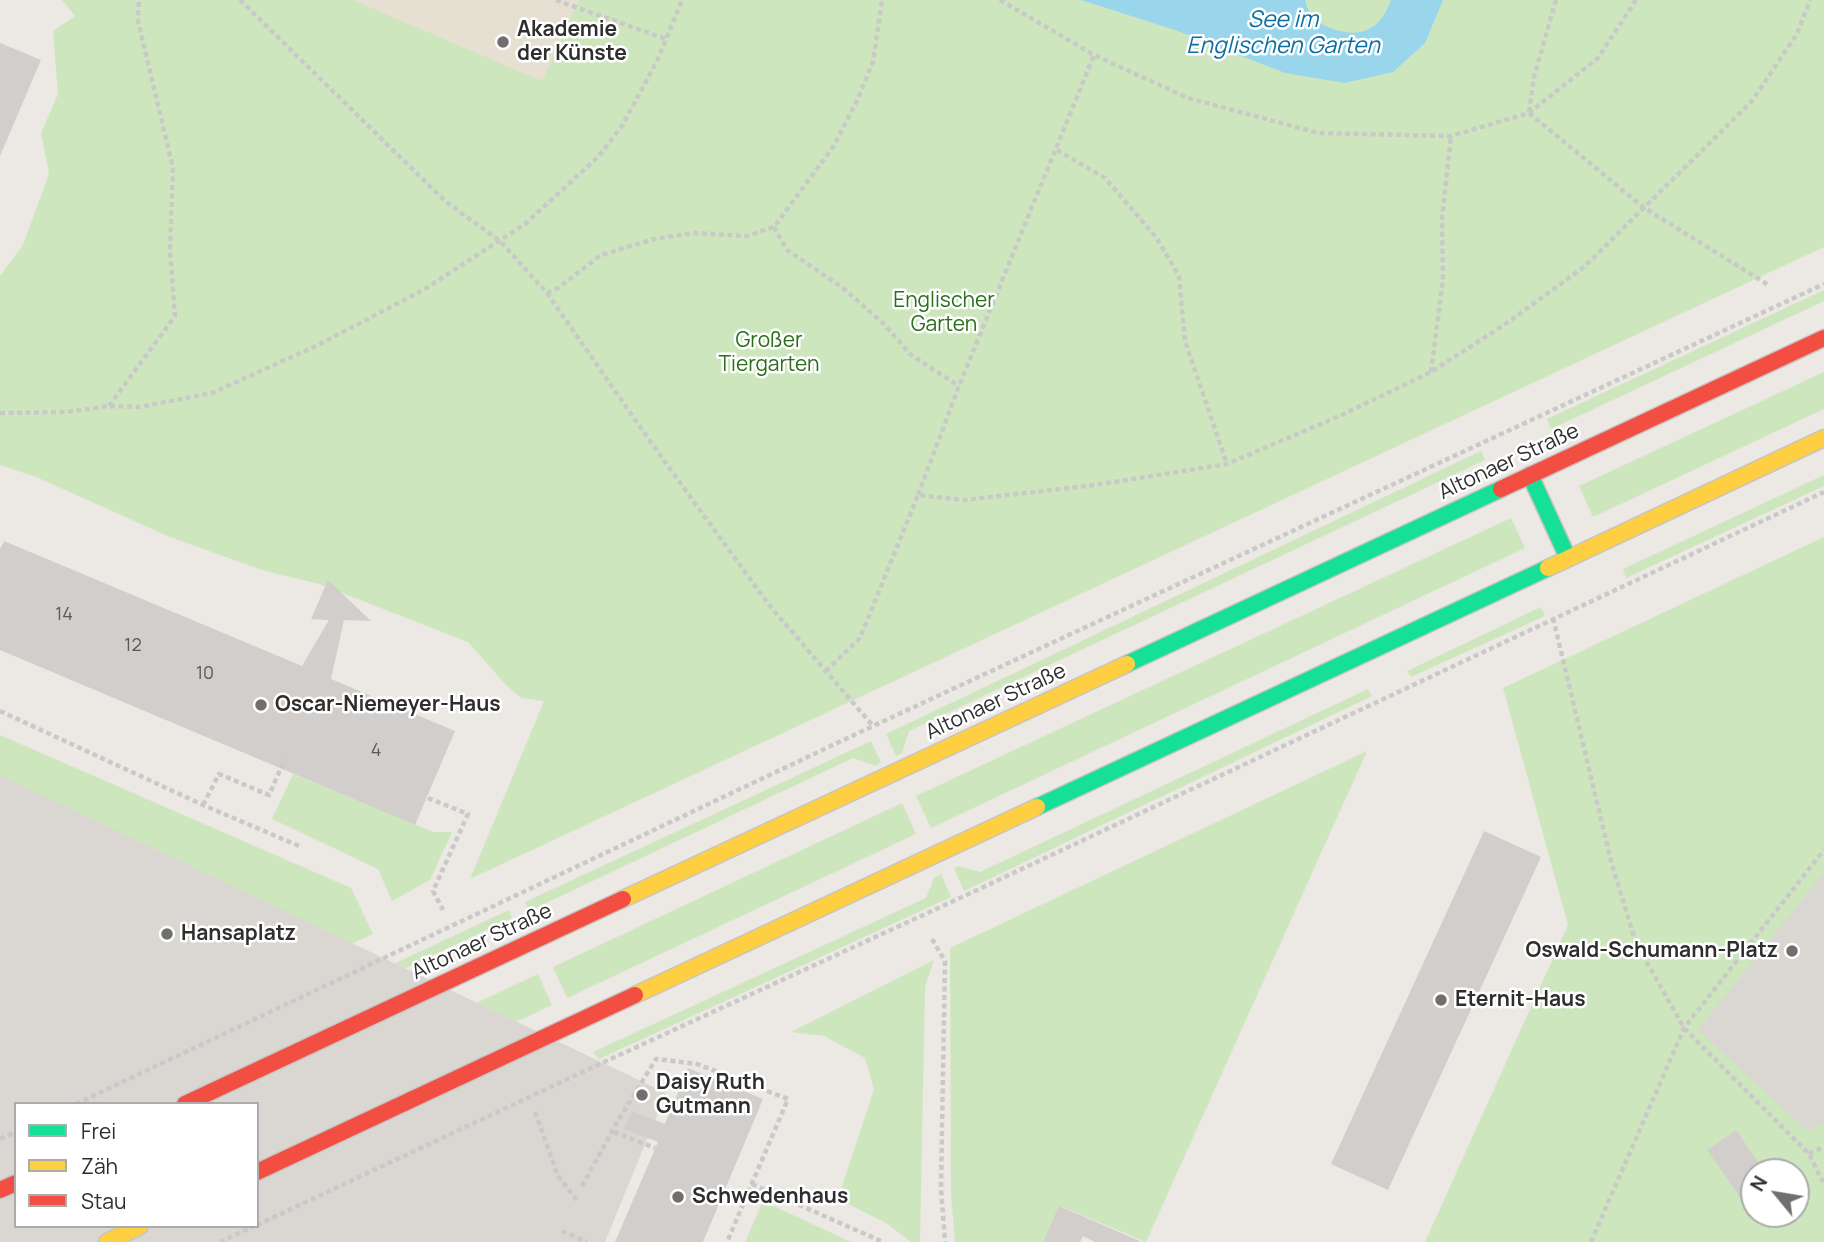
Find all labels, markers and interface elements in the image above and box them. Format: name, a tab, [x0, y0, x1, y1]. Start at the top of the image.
water label: See im Englischen Garten	[1186, 7, 1380, 61]
place label: Akademie der Künste	[517, 17, 627, 67]
marker: Akademie der Künste	[495, 34, 511, 50]
park label: Englischer Garten	[893, 288, 995, 338]
park label: Großer Tiergarten	[719, 328, 819, 378]
street label: Altonaer Straße	[1435, 418, 1583, 506]
house number: 14	[55, 604, 73, 626]
house number: 12	[124, 635, 142, 657]
street label: Altonaer Straße	[922, 658, 1070, 746]
house number: 10	[196, 663, 214, 685]
place label: Oscar-Niemeyer-Haus	[275, 692, 501, 718]
marker: Oscar-Niemeyer-Haus	[253, 697, 269, 713]
house number: 4	[371, 740, 381, 762]
street label: Altonaer Straße	[408, 898, 556, 986]
place label: Hansaplatz	[181, 921, 296, 947]
marker: Hansaplatz	[159, 926, 175, 942]
place label: Oswald-Schumann-Platz	[1525, 938, 1778, 964]
marker: Oswald-Schumann-Platz	[1784, 943, 1800, 959]
place label: Eternit-Haus	[1455, 987, 1586, 1013]
marker: Eternit-Haus	[1433, 992, 1449, 1008]
place label: Daisy Ruth Gutmann	[656, 1070, 765, 1120]
marker: Daisy Ruth Gutmann	[634, 1087, 650, 1103]
legend	[14, 1102, 259, 1228]
text: Frei	[81, 1117, 116, 1145]
text: Zäh	[81, 1152, 118, 1180]
north arrow	[1740, 1158, 1810, 1228]
text: N	[1744, 1171, 1773, 1196]
place label: Schwedenhaus	[692, 1184, 848, 1210]
text: Stau	[81, 1187, 127, 1215]
marker: Schwedenhaus	[670, 1189, 686, 1205]

